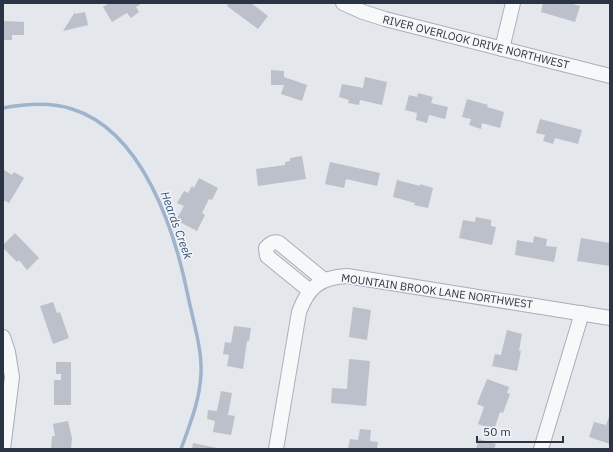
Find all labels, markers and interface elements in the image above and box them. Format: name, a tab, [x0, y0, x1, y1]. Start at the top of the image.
street label: RIVER OVERLOOK DRIVE NORTHWEST	[381, 12, 572, 72]
water label: Heards Creek	[158, 189, 196, 262]
street label: MOUNTAIN BROOK LANE NORTHWEST	[340, 271, 534, 311]
scale bar	[477, 418, 563, 444]
text: 50 m	[483, 424, 511, 439]

